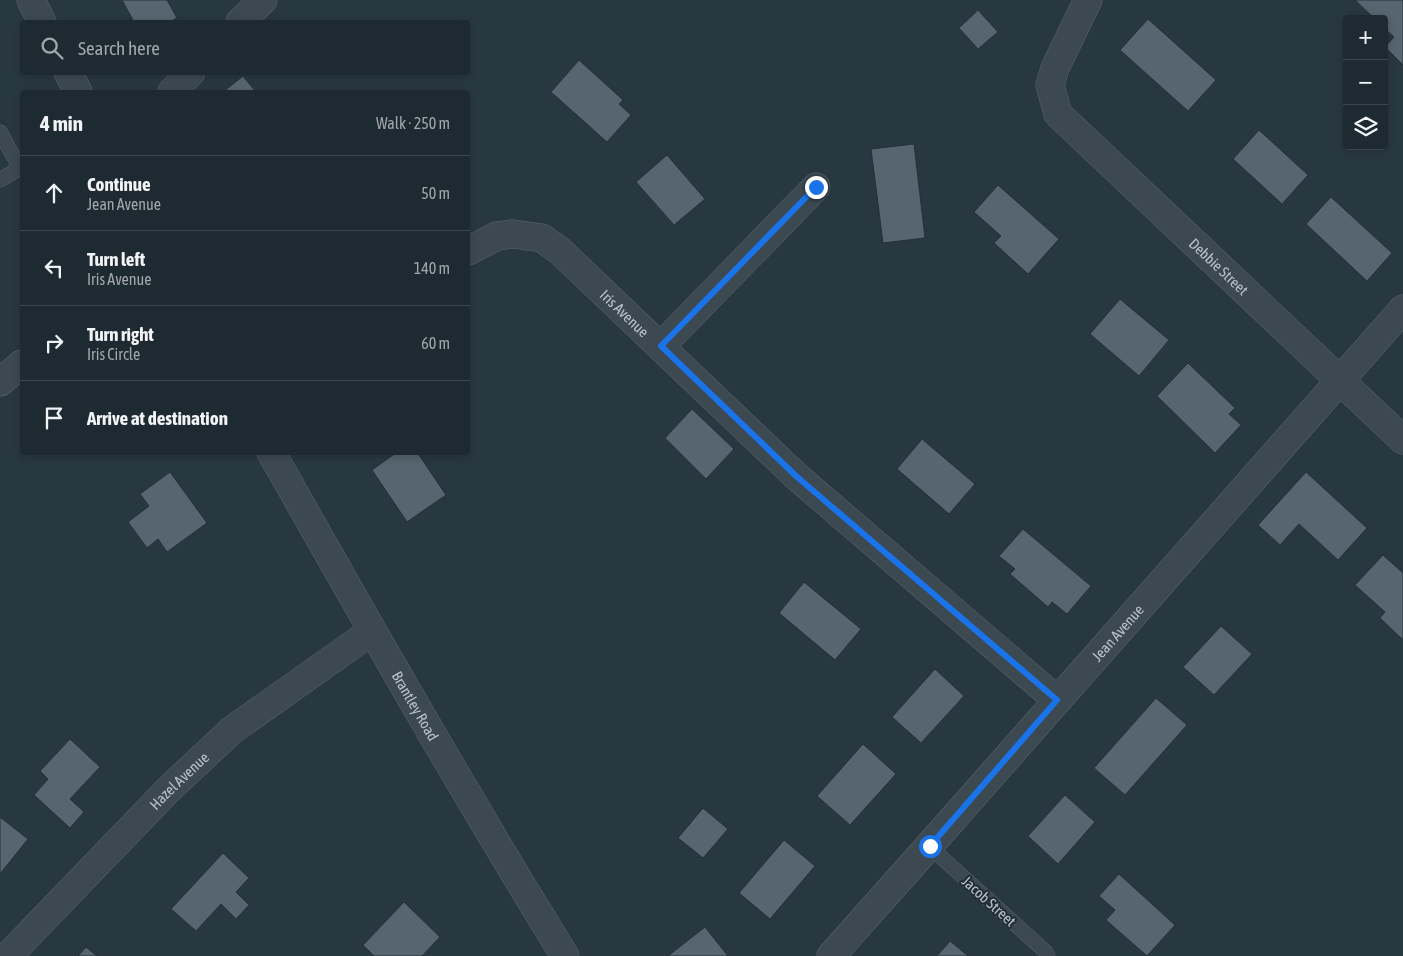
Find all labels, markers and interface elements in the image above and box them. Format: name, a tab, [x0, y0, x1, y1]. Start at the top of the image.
map controls	[1343, 15, 1388, 150]
button: +	[1343, 15, 1388, 60]
search box	[20, 20, 470, 75]
icon: search	[38, 34, 66, 62]
text: Search here	[78, 37, 160, 59]
button: −	[1343, 60, 1388, 105]
button: layers	[1343, 105, 1388, 150]
text: 4 min	[40, 111, 83, 135]
text: Walk · 250 m	[376, 114, 450, 132]
text: Continue	[87, 173, 151, 195]
route end	[805, 176, 828, 199]
icon: ahead	[40, 179, 68, 207]
text: 50 m	[421, 184, 450, 202]
text: Jean Avenue	[87, 195, 161, 213]
street label: Debbie Street	[1186, 234, 1252, 298]
text: Turn left	[87, 248, 145, 270]
icon: left	[40, 254, 68, 282]
text: 140 m	[414, 259, 450, 277]
text: Iris Avenue	[87, 270, 152, 288]
street label: Iris Avenue	[597, 286, 653, 340]
text: Turn right	[87, 323, 154, 345]
icon: right	[40, 329, 68, 357]
text: 60 m	[421, 334, 450, 352]
text: Iris Circle	[87, 345, 140, 363]
icon: arrive	[40, 404, 68, 432]
text: Arrive at destination	[87, 407, 228, 429]
street label: Jean Avenue	[1088, 601, 1147, 664]
street label: Brantley Road	[389, 668, 442, 743]
street label: Hazel Avenue	[146, 748, 212, 813]
route start	[919, 835, 942, 858]
street label: Jacob Street	[959, 872, 1019, 930]

